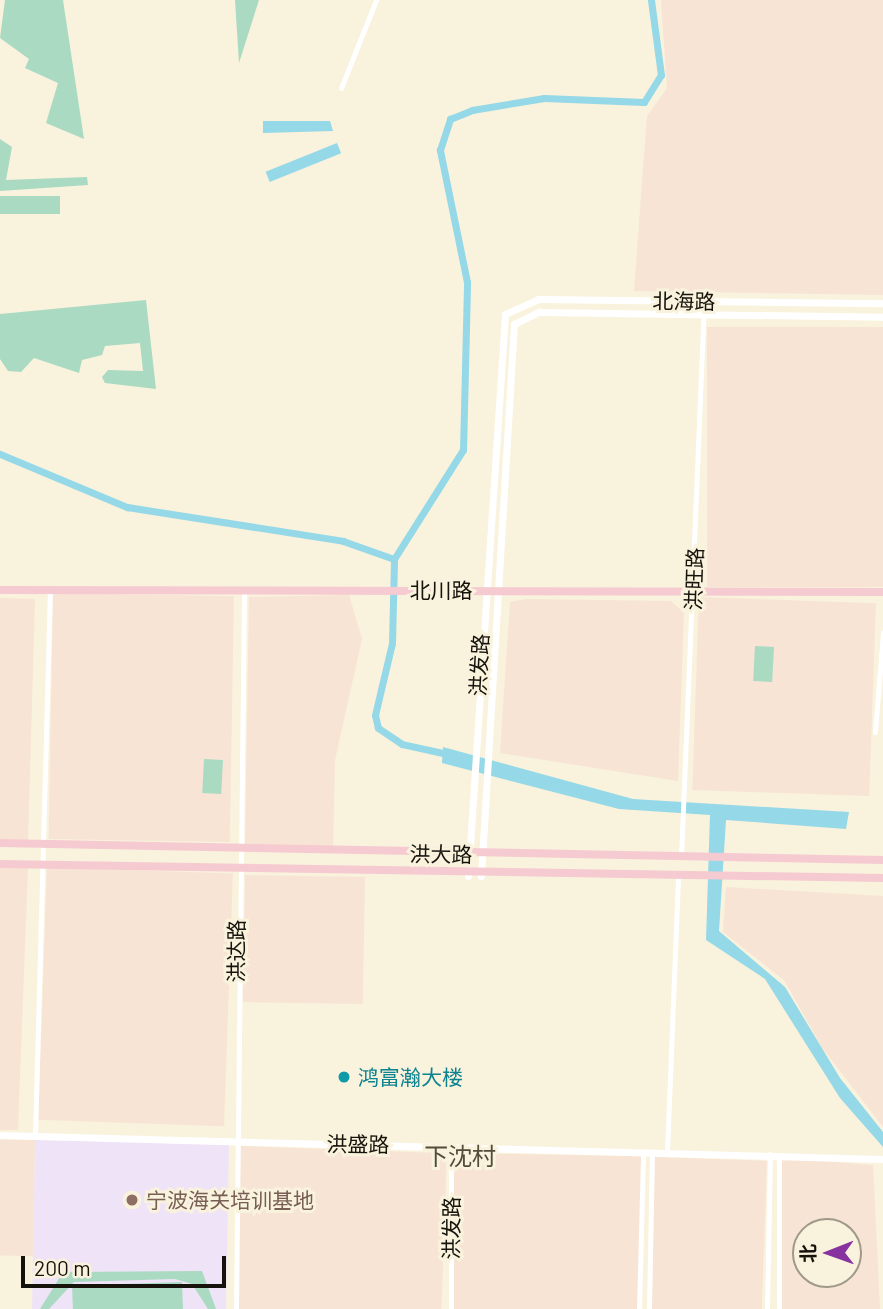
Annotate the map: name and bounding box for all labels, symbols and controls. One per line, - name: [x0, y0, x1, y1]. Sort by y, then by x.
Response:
- street label: 北海路: [652, 288, 716, 314]
- street label: 洪旺路: [680, 547, 708, 611]
- street label: 北川路: [410, 577, 472, 603]
- street label: 洪发路: [465, 633, 493, 697]
- street label: 洪大路: [409, 841, 473, 867]
- street label: 洪达路: [223, 920, 249, 982]
- place label: 鸿富瀚大楼: [358, 1064, 463, 1090]
- marker: 鸿富瀚大楼: [336, 1069, 352, 1085]
- street label: 洪盛路: [326, 1131, 390, 1157]
- district label: 下沈村: [424, 1142, 496, 1170]
- place label: 宁波海关培训基地: [146, 1187, 314, 1213]
- marker: 宁波海关培训基地: [124, 1192, 140, 1208]
- street label: 洪发路: [438, 1197, 464, 1259]
- north arrow: [792, 1218, 862, 1288]
- scale bar: [24, 1242, 229, 1286]
- text: 北: [796, 1244, 819, 1263]
- text: 200 m: [34, 1255, 91, 1280]

